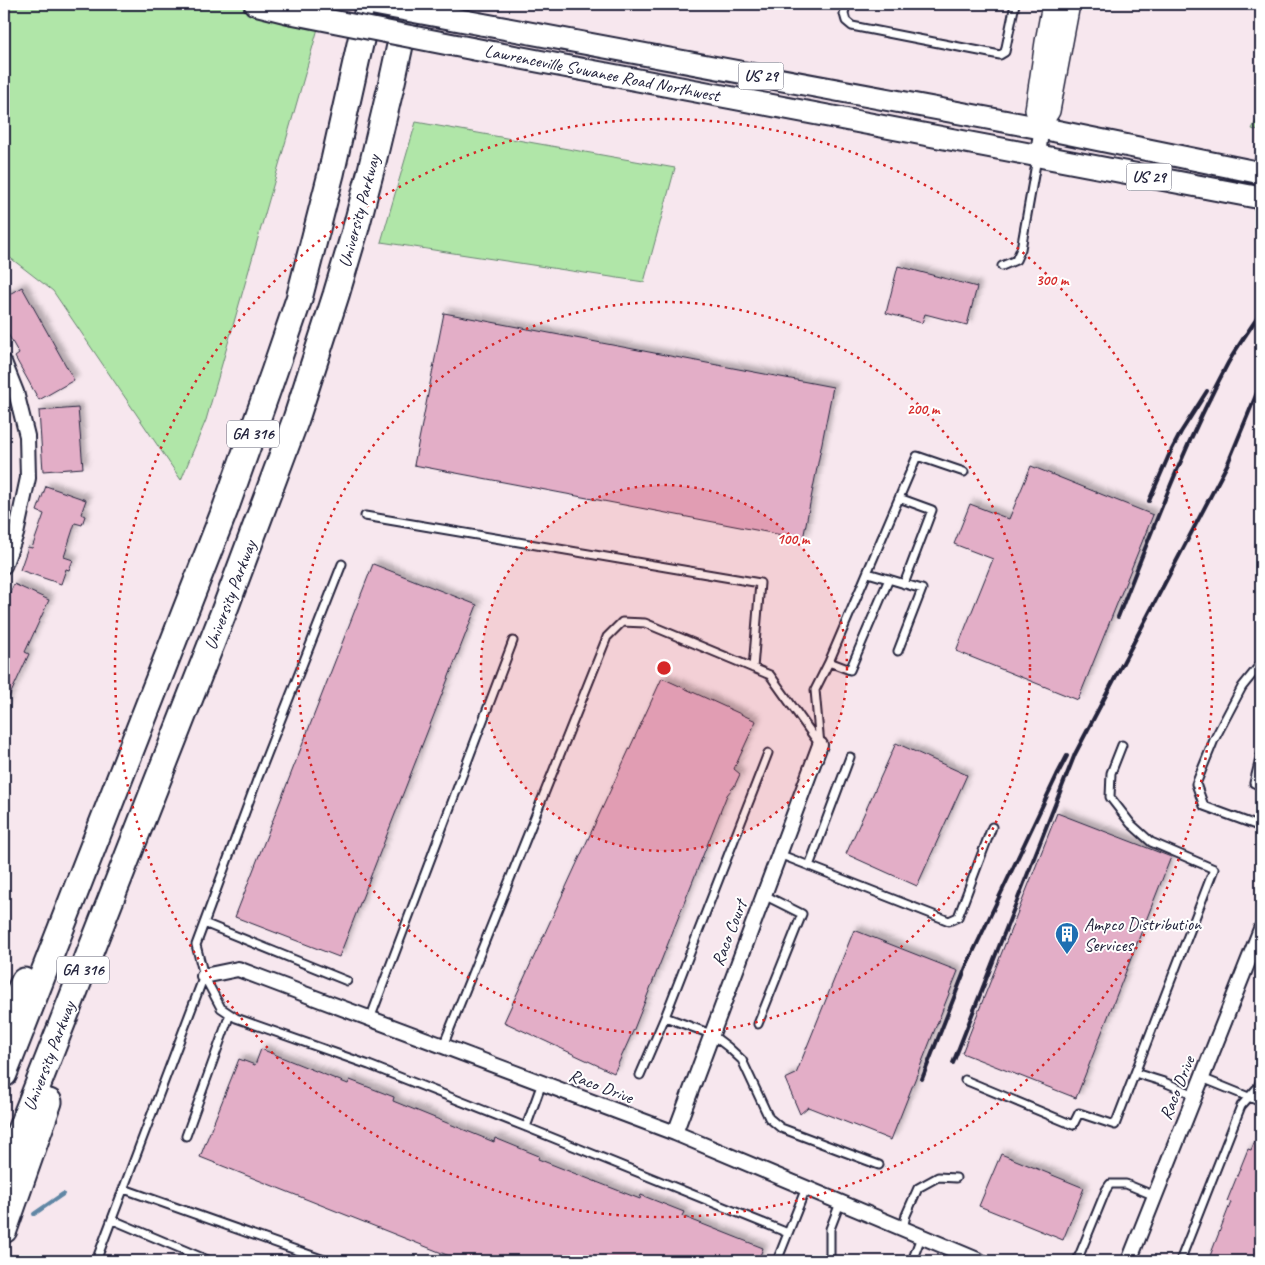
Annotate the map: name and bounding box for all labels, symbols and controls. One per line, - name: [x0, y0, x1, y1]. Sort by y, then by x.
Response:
- street label: Lawrenceville Suwanee Road Northwest: [483, 39, 723, 107]
- road number: US 29: [738, 62, 784, 90]
- street label: University Parkway: [333, 151, 385, 270]
- road number: US 29: [1126, 163, 1172, 190]
- text: 300 m: [1036, 271, 1070, 290]
- text: 200 m: [907, 400, 941, 419]
- road number: GA 316: [227, 420, 279, 448]
- text: 100 m: [777, 530, 811, 549]
- street label: University Parkway: [199, 535, 262, 653]
- centre of rings: [655, 659, 673, 677]
- street label: Raco Court: [706, 894, 753, 969]
- place label: Ampco Distribution Services: [1084, 913, 1202, 956]
- building icon: Ampco Distribution Services: [1054, 921, 1080, 955]
- road number: GA 316: [57, 956, 109, 984]
- street label: University Parkway: [18, 996, 81, 1114]
- street label: Raco Drive: [1154, 1052, 1200, 1123]
- street label: Raco Drive: [566, 1064, 637, 1109]

